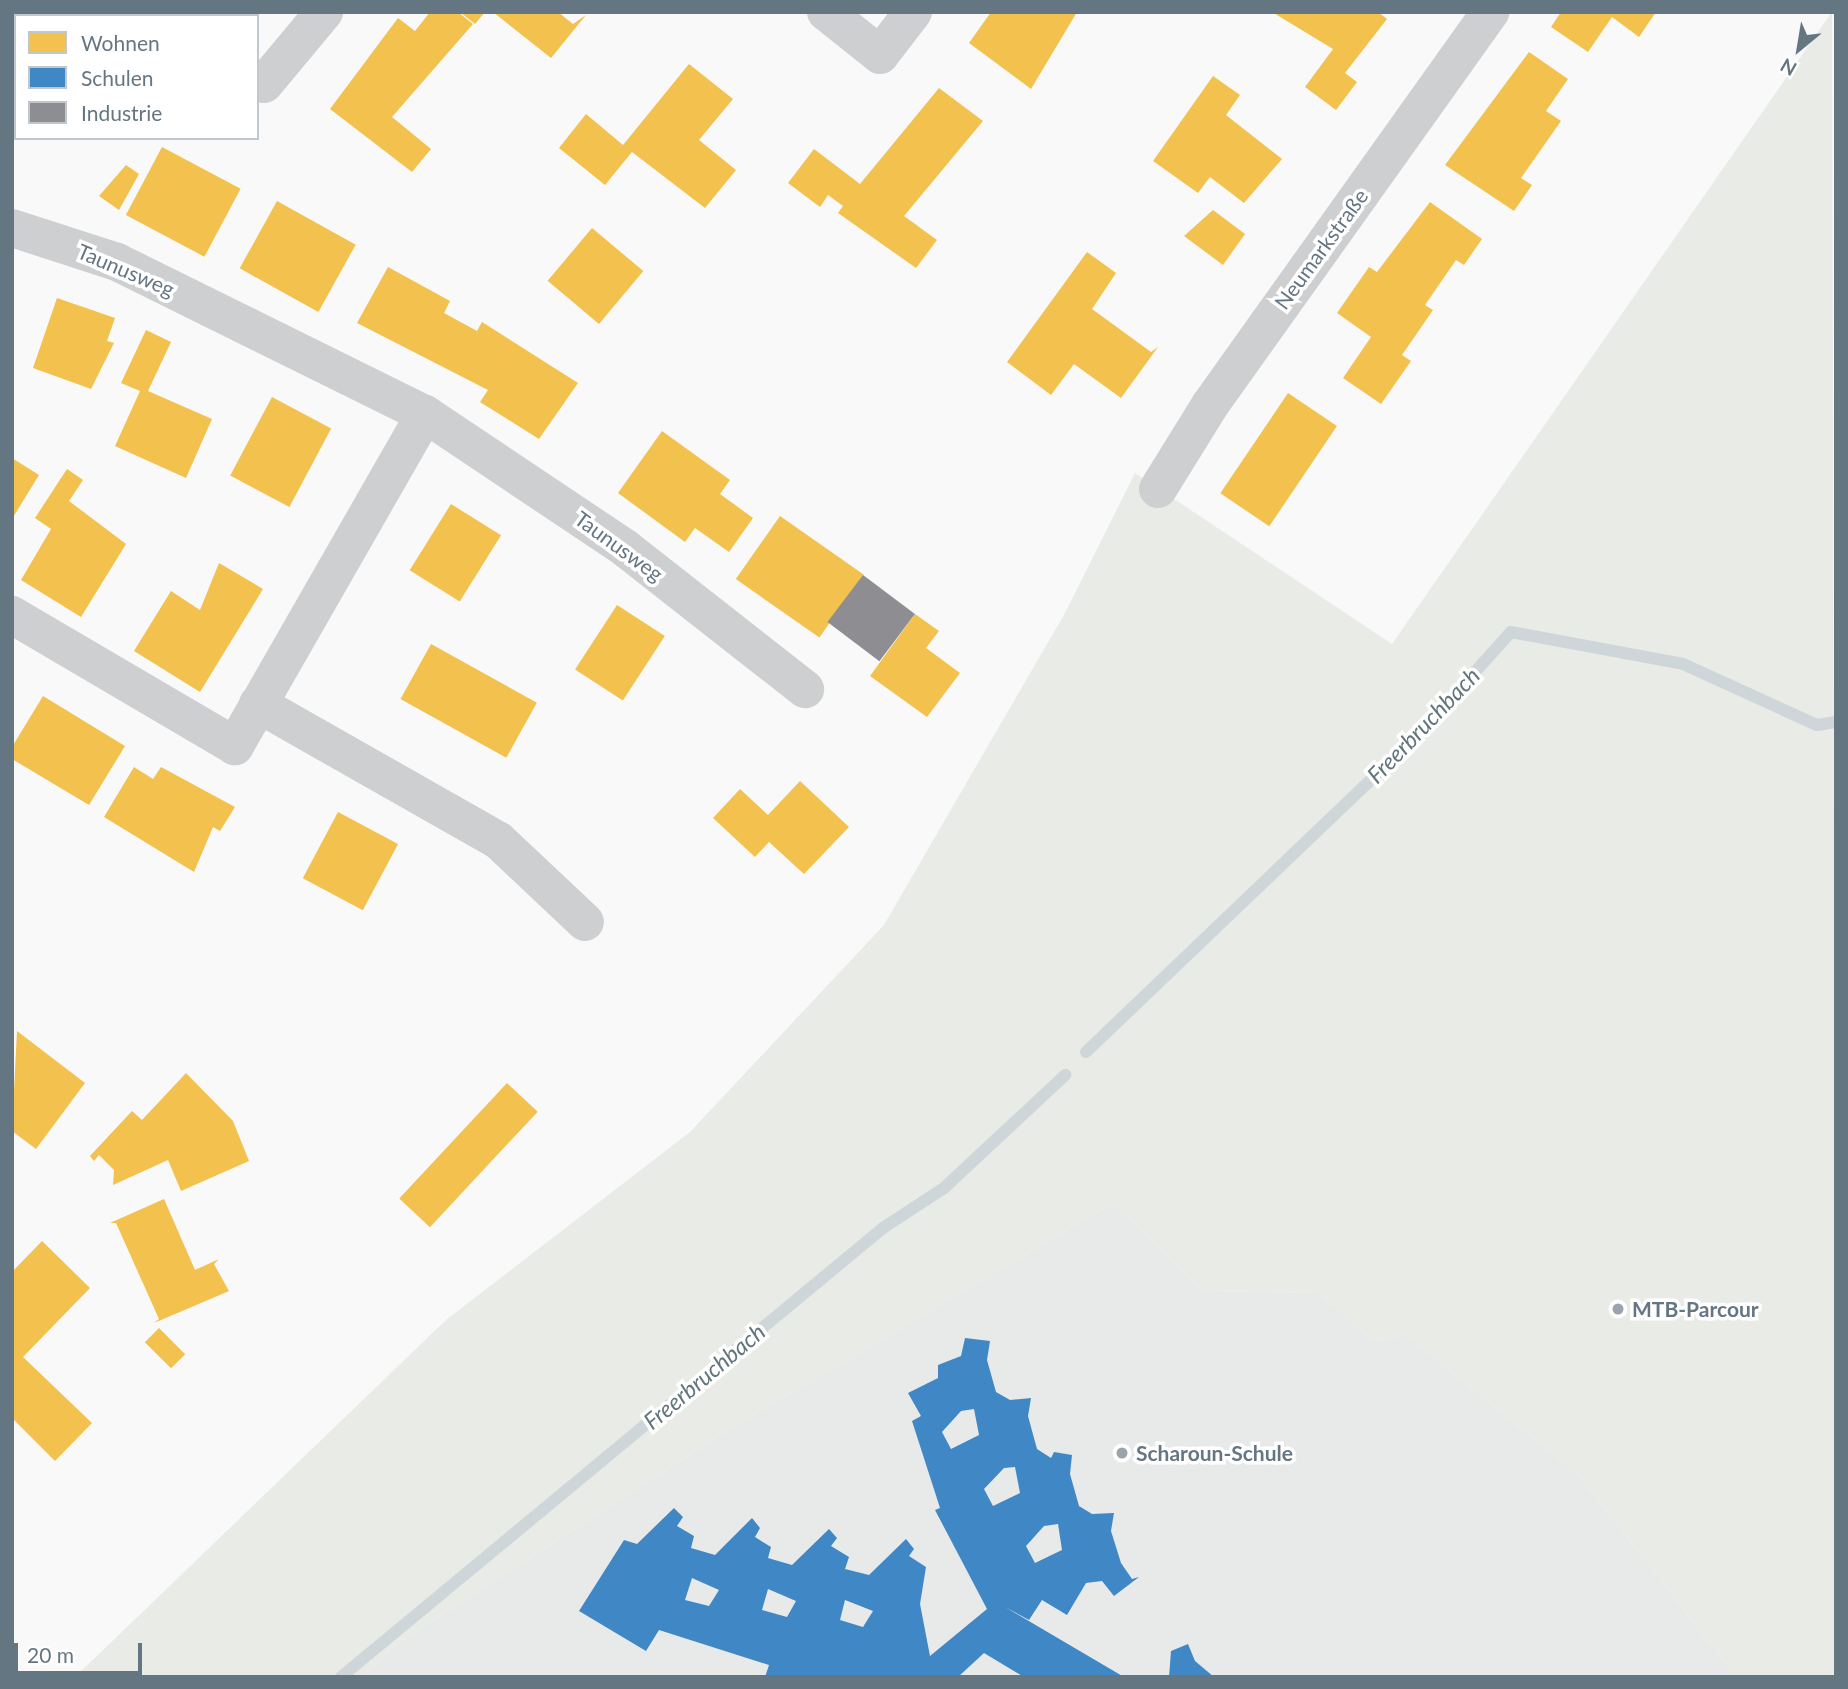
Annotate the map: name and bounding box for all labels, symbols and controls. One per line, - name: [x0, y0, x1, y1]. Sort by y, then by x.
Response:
- legend: [14, 14, 259, 140]
- north arrow: [1764, 14, 1834, 84]
- text: Wohnen: [81, 30, 160, 55]
- text: N: [1776, 54, 1800, 81]
- text: Schulen: [81, 65, 154, 90]
- text: Industrie: [81, 100, 162, 125]
- street label: Neumarkstraße: [1269, 184, 1373, 314]
- street label: Taunusweg: [74, 238, 178, 302]
- street label: Taunusweg: [570, 506, 668, 586]
- water label: Freerbruchbach: [1361, 662, 1485, 788]
- place label: MTB-Parcour: [1632, 1296, 1759, 1322]
- marker: MTB-Parcour: [1610, 1301, 1626, 1317]
- water label: Freerbruchbach: [638, 1317, 770, 1435]
- place label: Scharoun-Schule: [1136, 1440, 1293, 1466]
- marker: Scharoun-Schule: [1114, 1445, 1130, 1461]
- scale bar: [18, 1630, 145, 1674]
- text: 20 m: [27, 1642, 74, 1667]

